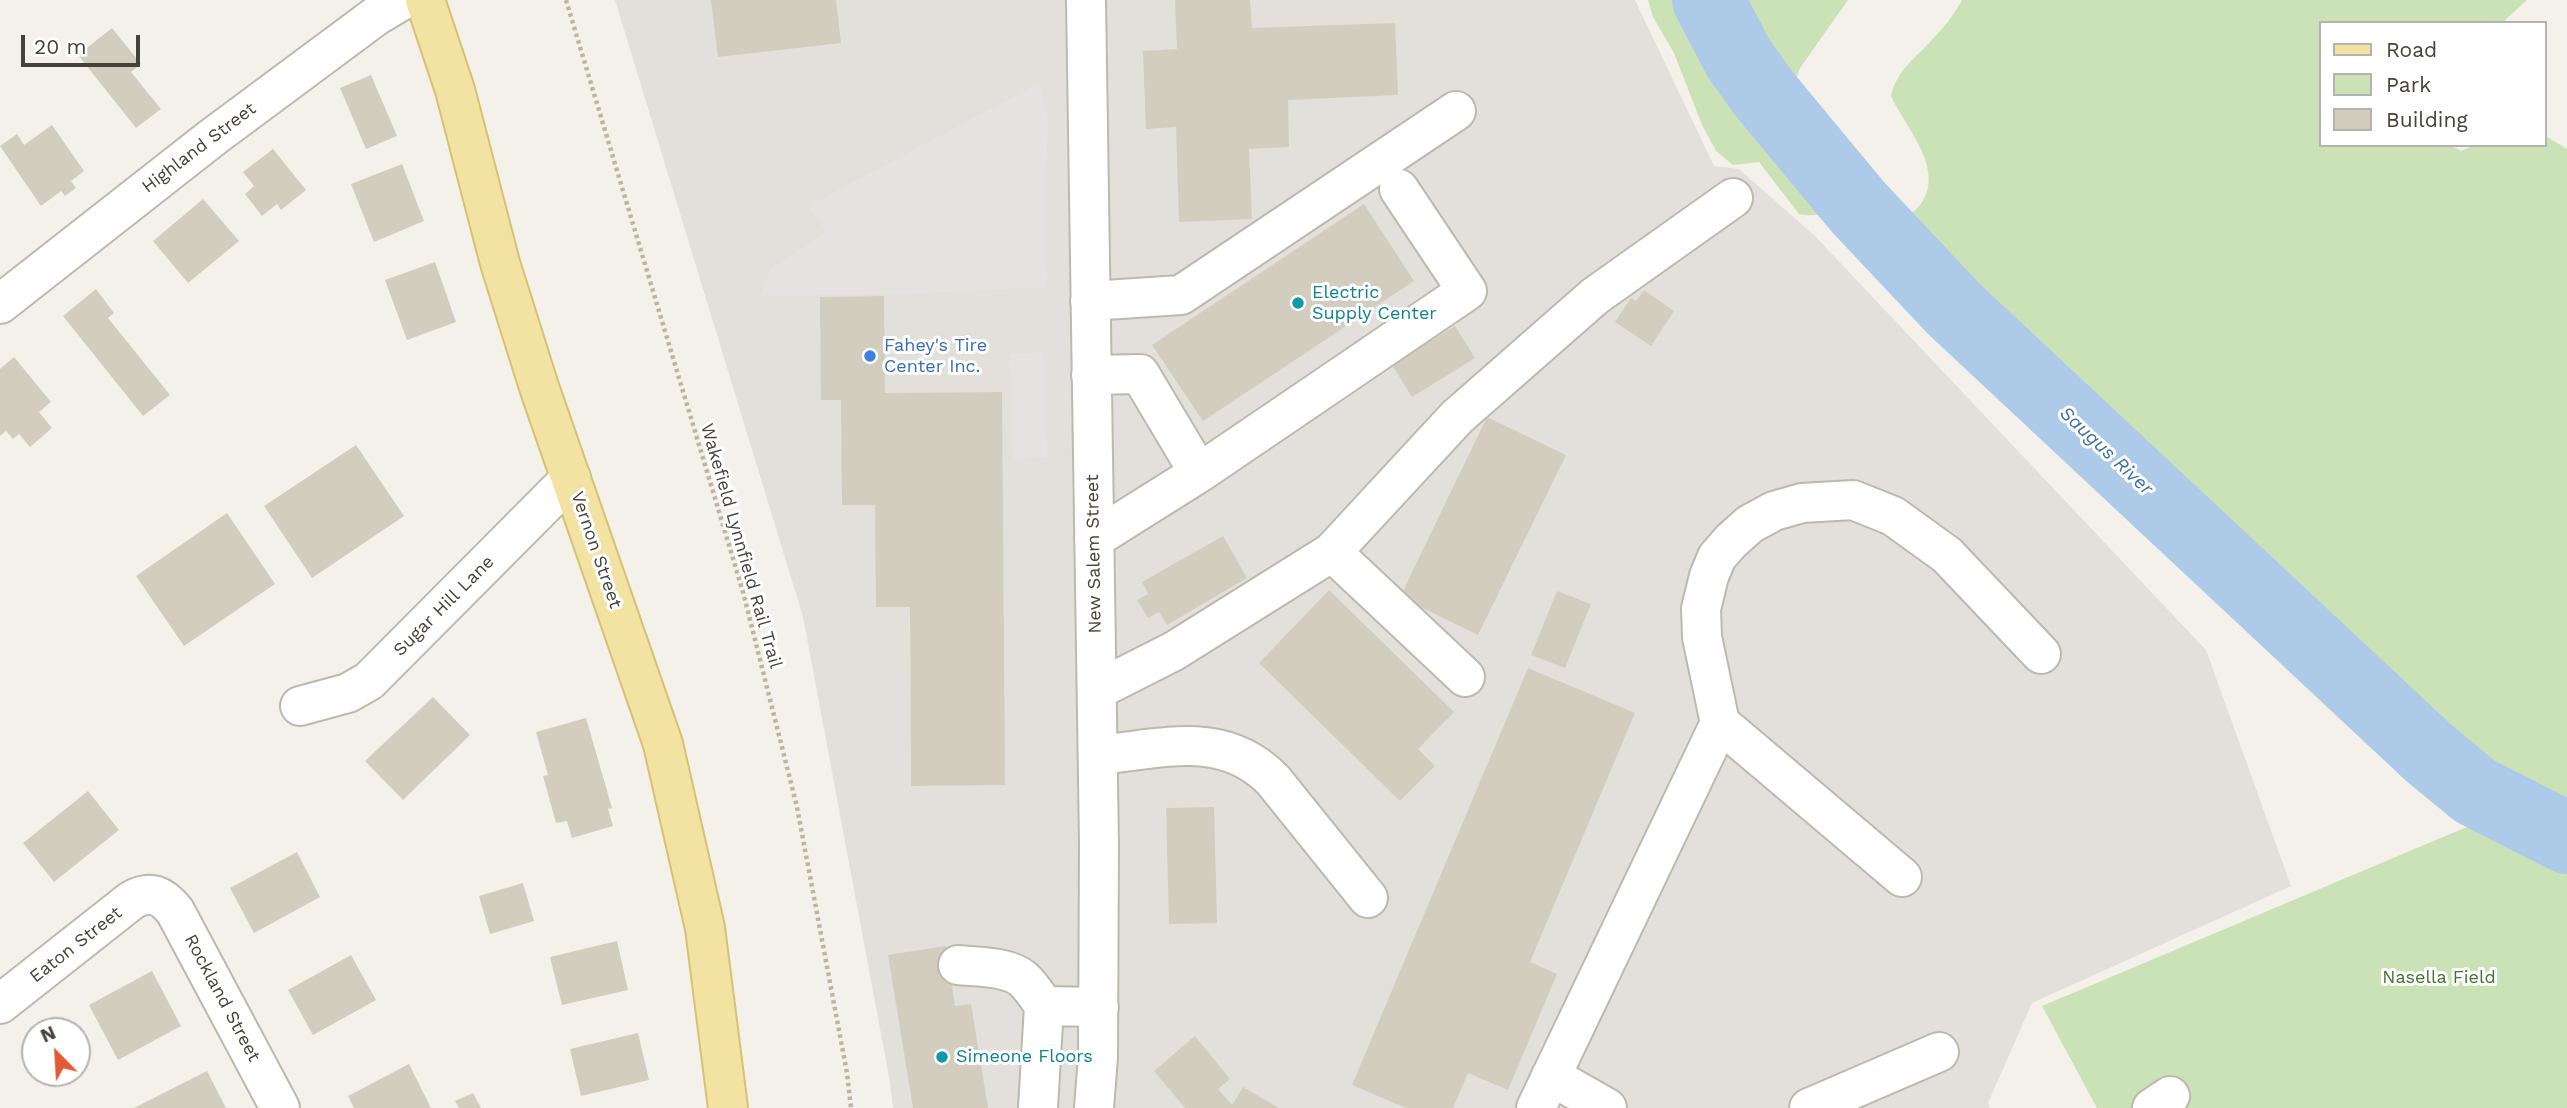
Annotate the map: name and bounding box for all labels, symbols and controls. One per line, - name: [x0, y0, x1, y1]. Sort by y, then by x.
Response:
- scale bar: [24, 21, 144, 65]
- legend: [2318, 21, 2546, 147]
- text: 20 m: [34, 34, 86, 59]
- text: Road: [2386, 37, 2437, 62]
- text: Park: [2386, 72, 2431, 97]
- street label: Highland Street: [138, 98, 260, 198]
- text: Building: [2386, 107, 2468, 132]
- place label: Electric Supply Center: [1312, 282, 1437, 324]
- marker: Electric Supply Center: [1290, 295, 1306, 311]
- place label: Fahey's Tire Center Inc.: [884, 335, 987, 378]
- marker: Fahey's Tire Center Inc.: [862, 348, 878, 364]
- water label: Saugus River: [2055, 402, 2157, 500]
- street label: Wakefield Lynnfield Rail Trail: [696, 421, 786, 671]
- street label: New Salem Street: [1082, 474, 1106, 634]
- street label: Vernon Street: [566, 489, 626, 611]
- street label: Sugar Hill Lane: [389, 551, 499, 661]
- street label: Eaton Street: [26, 902, 126, 988]
- street label: Rockland Street: [179, 931, 265, 1065]
- park label: Nasella Field: [2382, 967, 2496, 989]
- north arrow: [21, 1017, 91, 1087]
- text: N: [37, 1021, 59, 1048]
- place label: Simeone Floors: [956, 1046, 1093, 1068]
- marker: Simeone Floors: [934, 1049, 950, 1065]

